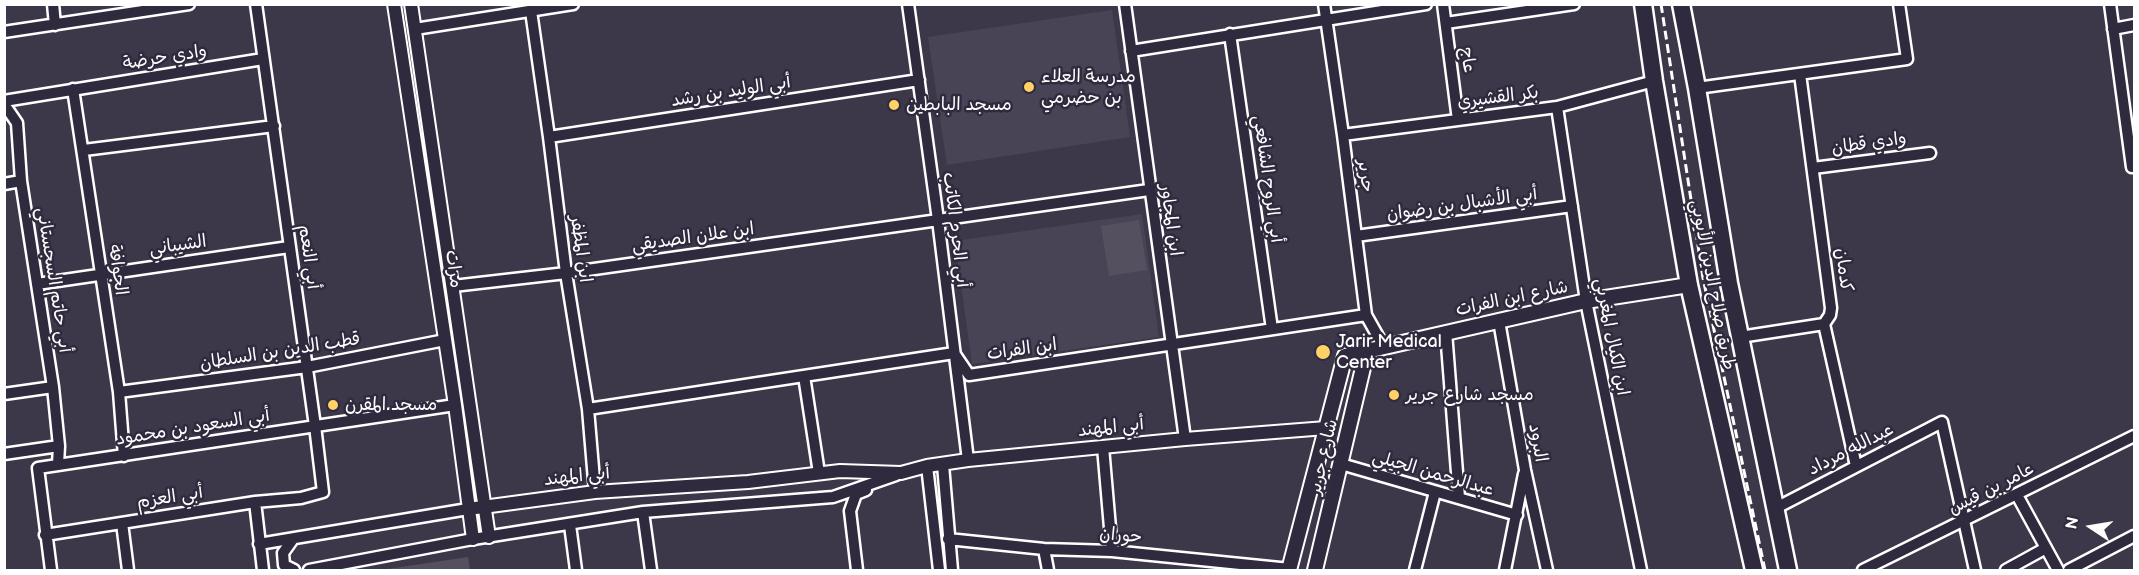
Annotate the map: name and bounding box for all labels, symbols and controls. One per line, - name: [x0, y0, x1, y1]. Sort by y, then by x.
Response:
- street label: وادي حرضة: [121, 41, 209, 75]
- street label: عاج: [1455, 46, 1479, 74]
- place label: مدرسة العلاء بن حضرمي: [1041, 66, 1136, 109]
- street label: أبي الوليد بن رشد: [670, 72, 792, 112]
- marker: مدرسة العلاء بن حضرمي: [1022, 80, 1036, 94]
- street label: بكر القشيري: [1456, 82, 1540, 114]
- place label: مسجد البابطين: [906, 94, 1012, 116]
- marker: مسجد البابطين: [887, 98, 901, 112]
- street label: أبي الروح الشافعي: [1247, 114, 1287, 244]
- street label: وادي قطان: [1830, 128, 1908, 160]
- street label: جرير: [1352, 158, 1378, 194]
- street label: أبي الحرم الكاتب: [937, 171, 973, 289]
- street label: ابن المجاور: [1154, 183, 1186, 257]
- street label: أبي الأشبال بن رضوان: [1385, 184, 1539, 226]
- street label: طريق صلاح الدين الأيوبي: [1685, 198, 1739, 372]
- street label: أبي حاتم السجستاني: [31, 206, 75, 354]
- street label: ابن المظفر: [565, 214, 595, 284]
- street label: ابن علان الصديقي: [630, 219, 756, 257]
- street label: أبي النعم: [293, 223, 323, 291]
- street label: الشيباني: [148, 231, 208, 261]
- street label: الجوافة: [103, 243, 131, 297]
- street label: كدمان: [1830, 247, 1856, 293]
- street label: مرات: [440, 249, 466, 289]
- street label: ابن الكيال المغربي: [1589, 276, 1633, 398]
- street label: شارع ابن الفرات: [1454, 277, 1570, 321]
- street label: قطب الدين بن السلطان: [198, 329, 362, 375]
- place label: Jarir Medical Center: [1336, 331, 1442, 374]
- street label: ابن الفرات: [986, 334, 1058, 366]
- marker: Jarir Medical Center: [1314, 343, 1332, 361]
- place label: مسجد شارع جرير: [1406, 384, 1534, 406]
- marker: مسجد شارع جرير: [1387, 388, 1401, 402]
- place label: مسجد المقرن: [345, 394, 437, 416]
- marker: مسجد المقرن: [326, 398, 340, 412]
- street label: أبي السعود بن محمود: [115, 405, 271, 451]
- street label: أبي المهند: [1077, 414, 1145, 442]
- street label: شارع جرير: [1305, 417, 1343, 497]
- street label: عبدالله مرداد: [1805, 419, 1897, 481]
- street label: البرود: [1523, 422, 1551, 464]
- street label: عبدالرحمن الجيلي: [1370, 446, 1496, 502]
- street label: عامر بن قيس: [1945, 458, 2039, 520]
- street label: أبي المهند: [543, 463, 611, 491]
- street label: أبي العزم: [135, 482, 205, 514]
- north arrow: [2061, 497, 2121, 557]
- text: N: [2062, 515, 2083, 531]
- street label: حوران: [1098, 524, 1142, 548]

